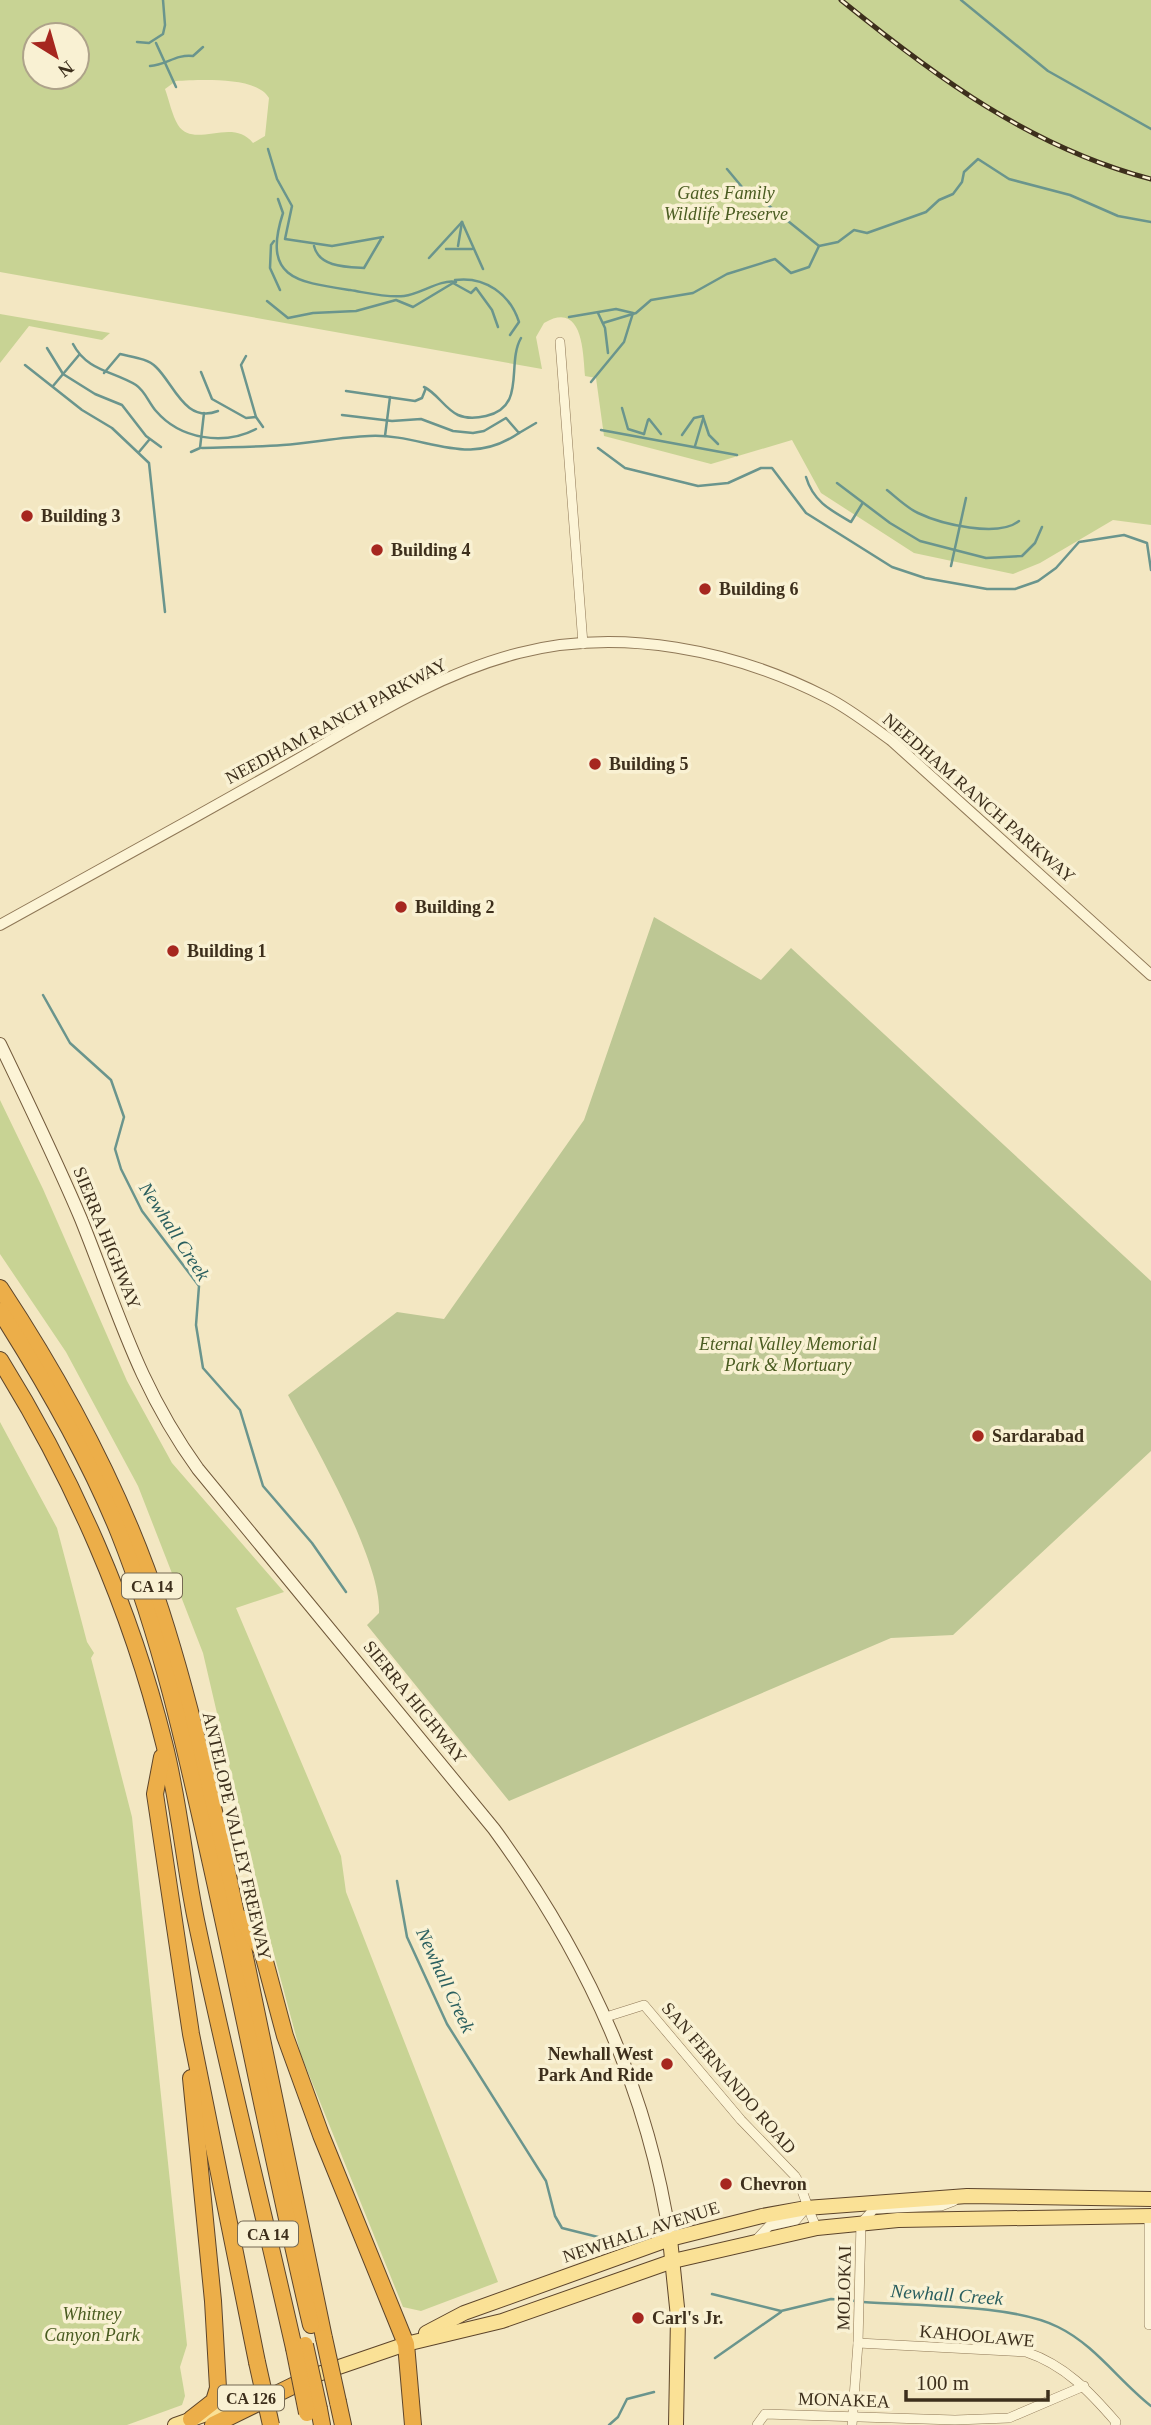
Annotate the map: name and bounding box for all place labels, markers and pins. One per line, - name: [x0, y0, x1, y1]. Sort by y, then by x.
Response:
- place label: Building 3: [41, 506, 121, 526]
- marker: Building 3: [19, 508, 35, 524]
- place label: Building 4: [391, 540, 471, 560]
- marker: Building 4: [369, 542, 385, 558]
- place label: Building 6: [719, 579, 799, 599]
- marker: Building 6: [697, 581, 713, 597]
- place label: Building 5: [609, 754, 689, 774]
- marker: Building 5: [587, 756, 603, 772]
- place label: Building 2: [415, 897, 495, 917]
- marker: Building 2: [393, 899, 409, 915]
- place label: Building 1: [187, 941, 267, 961]
- marker: Building 1: [165, 943, 181, 959]
- place label: Sardarabad: [992, 1426, 1084, 1446]
- marker: Sardarabad: [970, 1428, 986, 1444]
- place label: Newhall West Park And Ride: [538, 2044, 653, 2085]
- marker: Newhall West Park And Ride: [659, 2056, 675, 2072]
- place label: Chevron: [740, 2174, 807, 2194]
- marker: Chevron: [718, 2176, 734, 2192]
- place label: Carl's Jr.: [652, 2308, 723, 2328]
- marker: Carl's Jr.: [630, 2310, 646, 2326]

